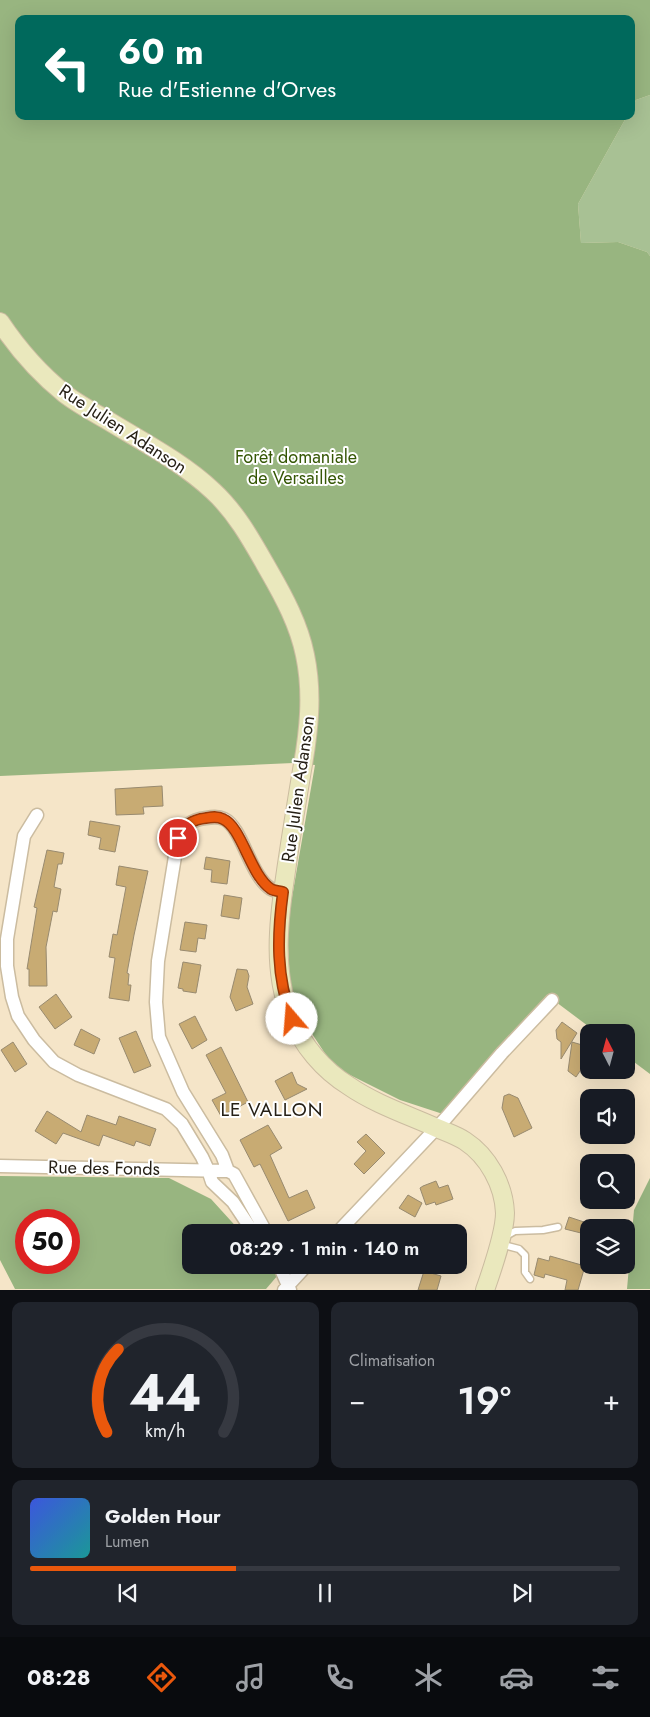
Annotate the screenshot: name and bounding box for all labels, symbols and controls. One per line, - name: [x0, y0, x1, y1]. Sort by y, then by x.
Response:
- text: 60 m: [118, 27, 204, 77]
- icon: left: [35, 35, 100, 100]
- text: Rue d'Estienne d'Orves: [118, 73, 336, 105]
- street label: Rue Julien Adanson: [54, 378, 192, 480]
- park label: Forêt domaniale de Versailles: [235, 444, 357, 491]
- street label: Rue Julien Adanson: [275, 714, 321, 864]
- pin: [157, 817, 199, 859]
- icon: arrive: [164, 824, 192, 852]
- position arrow: [265, 992, 317, 1044]
- north arrow: [580, 1024, 635, 1079]
- map controls: [580, 1024, 635, 1274]
- button: sound: [580, 1089, 635, 1144]
- district label: LE VALLON: [220, 1096, 324, 1123]
- street label: Rue des Fonds: [48, 1154, 160, 1182]
- button: search: [580, 1154, 635, 1209]
- speed limit sign: 50: [15, 1209, 80, 1274]
- button: layers: [580, 1219, 635, 1274]
- text: 08:29 · 1 min · 140 m: [230, 1235, 419, 1262]
- text: Climatisation: [349, 1349, 435, 1372]
- text: 44: [129, 1355, 202, 1431]
- text: 19°: [457, 1373, 511, 1428]
- text: −: [349, 1380, 366, 1421]
- text: +: [603, 1380, 620, 1421]
- text: km/h: [145, 1418, 186, 1444]
- text: Golden Hour: [105, 1503, 221, 1530]
- text: Lumen: [105, 1530, 149, 1553]
- icon: previous: [114, 1579, 142, 1607]
- icon: pause: [311, 1579, 339, 1607]
- icon: next: [508, 1579, 536, 1607]
- icon: directions: [144, 1660, 179, 1695]
- icon: music: [233, 1660, 268, 1695]
- icon: phone: [322, 1660, 357, 1695]
- icon: climate: [411, 1660, 446, 1695]
- icon: car: [499, 1660, 534, 1695]
- icon: filters: [588, 1660, 623, 1695]
- text: 08:28: [27, 1661, 91, 1693]

